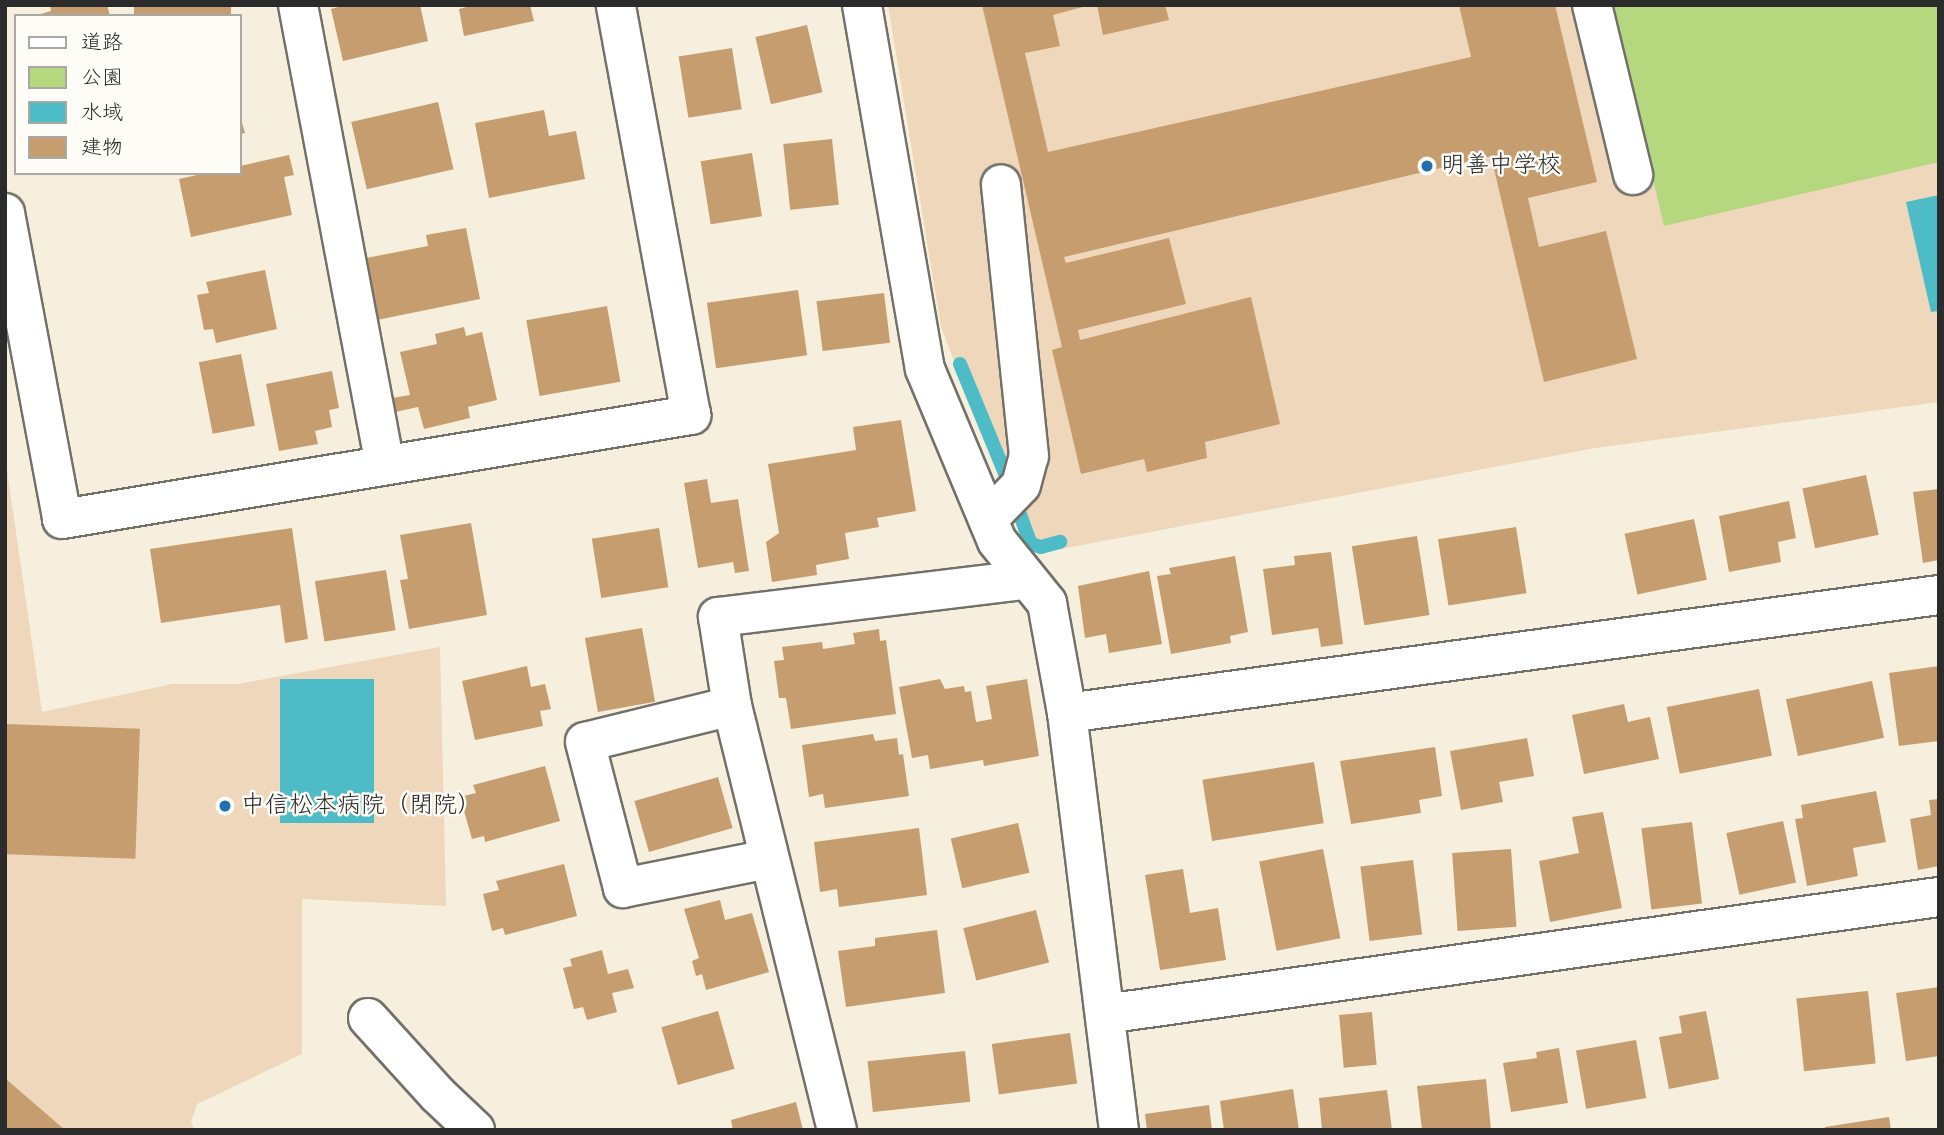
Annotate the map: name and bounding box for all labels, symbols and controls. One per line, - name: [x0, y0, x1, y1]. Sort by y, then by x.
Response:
- legend: [14, 14, 242, 175]
- text: 道路: [81, 27, 123, 60]
- text: 公園: [81, 62, 123, 95]
- text: 水域: [81, 97, 123, 130]
- text: 建物: [81, 132, 123, 165]
- place label: 明善中学校: [1441, 152, 1561, 180]
- marker: 明善中学校: [1419, 158, 1435, 174]
- place label: 中信松本病院（閉院）: [241, 792, 481, 820]
- marker: 中信松本病院（閉院）: [215, 796, 235, 816]

